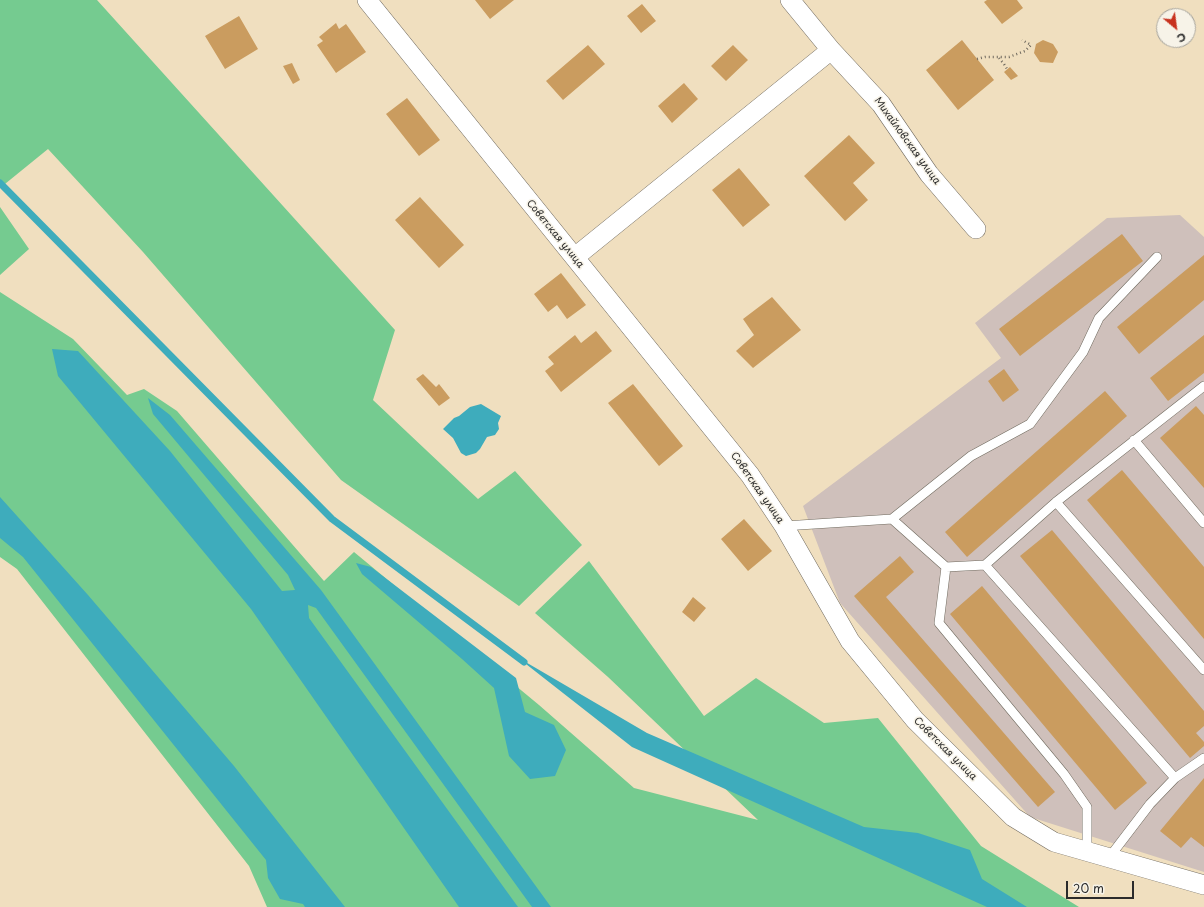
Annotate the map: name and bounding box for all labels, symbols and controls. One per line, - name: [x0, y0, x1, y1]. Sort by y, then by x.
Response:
- north arrow: [1156, 8, 1196, 48]
- text: С: [1174, 29, 1189, 47]
- street label: Михайловская улица: [871, 95, 943, 187]
- street label: Советская улица: [524, 197, 586, 271]
- street label: Советская улица: [728, 450, 786, 526]
- street label: Советская улица: [911, 715, 979, 783]
- scale bar: [1068, 873, 1136, 899]
- text: 20 m: [1073, 879, 1104, 897]

